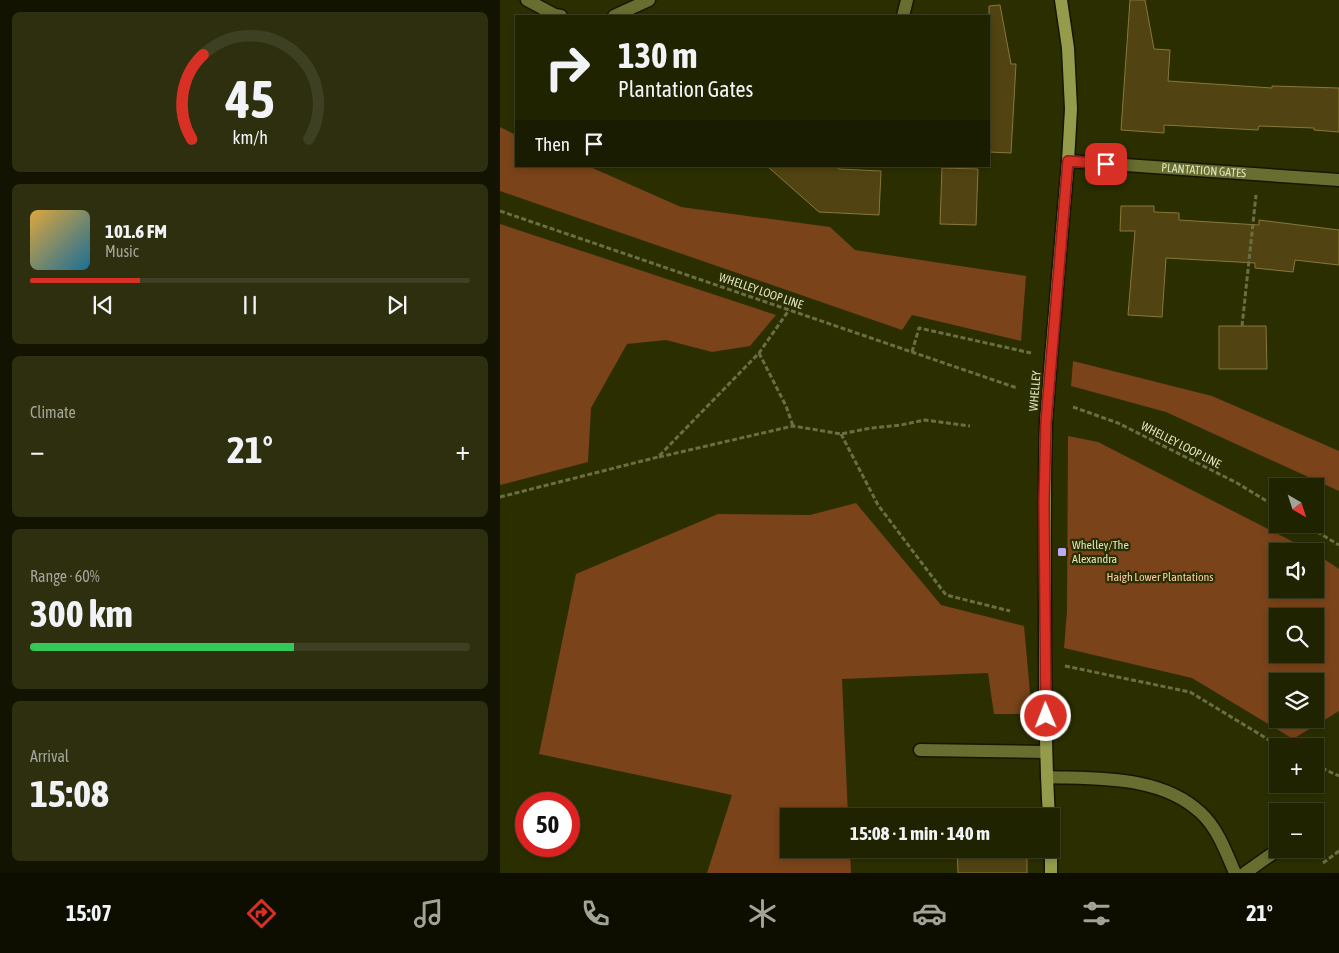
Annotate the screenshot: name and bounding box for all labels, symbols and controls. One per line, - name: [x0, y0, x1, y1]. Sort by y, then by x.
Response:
- icon: right: [535, 35, 600, 100]
- text: 130 m: [618, 35, 697, 75]
- text: 45: [225, 69, 274, 129]
- text: Plantation Gates: [618, 76, 753, 102]
- text: km/h: [232, 127, 268, 148]
- icon: arrive: [580, 130, 608, 158]
- text: Then: [535, 133, 570, 155]
- pin: [1085, 143, 1127, 185]
- icon: arrive: [1092, 150, 1120, 178]
- street label: PLANTATION GATES: [1161, 161, 1247, 180]
- text: 101.6 FM: [105, 220, 167, 242]
- text: Music: [105, 242, 139, 260]
- street label: WHELLEY LOOP LINE: [717, 270, 805, 312]
- icon: previous: [89, 291, 117, 319]
- icon: pause: [236, 291, 264, 319]
- icon: next: [383, 291, 411, 319]
- street label: WHELLEY: [1026, 370, 1044, 412]
- text: Climate: [30, 403, 76, 421]
- street label: WHELLEY LOOP LINE: [1139, 419, 1223, 471]
- text: 21°: [227, 428, 273, 471]
- text: −: [30, 434, 45, 466]
- text: +: [455, 434, 470, 466]
- north arrow: [1269, 478, 1324, 532]
- map controls: [1269, 478, 1324, 858]
- place label: Whelley/The Alexandra: [1072, 538, 1129, 566]
- button: sound: [1269, 543, 1324, 598]
- marker: Whelley/The Alexandra: [1056, 546, 1068, 558]
- text: Range · 60%: [30, 567, 100, 585]
- park label: Haigh Lower Plantations: [1106, 570, 1214, 584]
- text: 300 km: [30, 592, 133, 635]
- button: search: [1269, 608, 1324, 663]
- button: layers: [1269, 673, 1324, 728]
- position arrow: [1019, 689, 1071, 741]
- button: +: [1269, 738, 1324, 793]
- text: Arrival: [30, 747, 69, 765]
- text: 15:08: [30, 772, 109, 815]
- speed limit sign: 50: [515, 792, 580, 857]
- button: −: [1269, 803, 1324, 858]
- text: 15:08 · 1 min · 140 m: [850, 822, 990, 844]
- icon: directions: [244, 896, 279, 931]
- icon: music: [411, 896, 446, 931]
- icon: phone: [578, 896, 613, 931]
- icon: climate: [745, 896, 780, 931]
- icon: car: [912, 896, 947, 931]
- icon: filters: [1079, 896, 1114, 931]
- text: 15:07: [66, 900, 112, 926]
- text: 21°: [1246, 900, 1273, 926]

